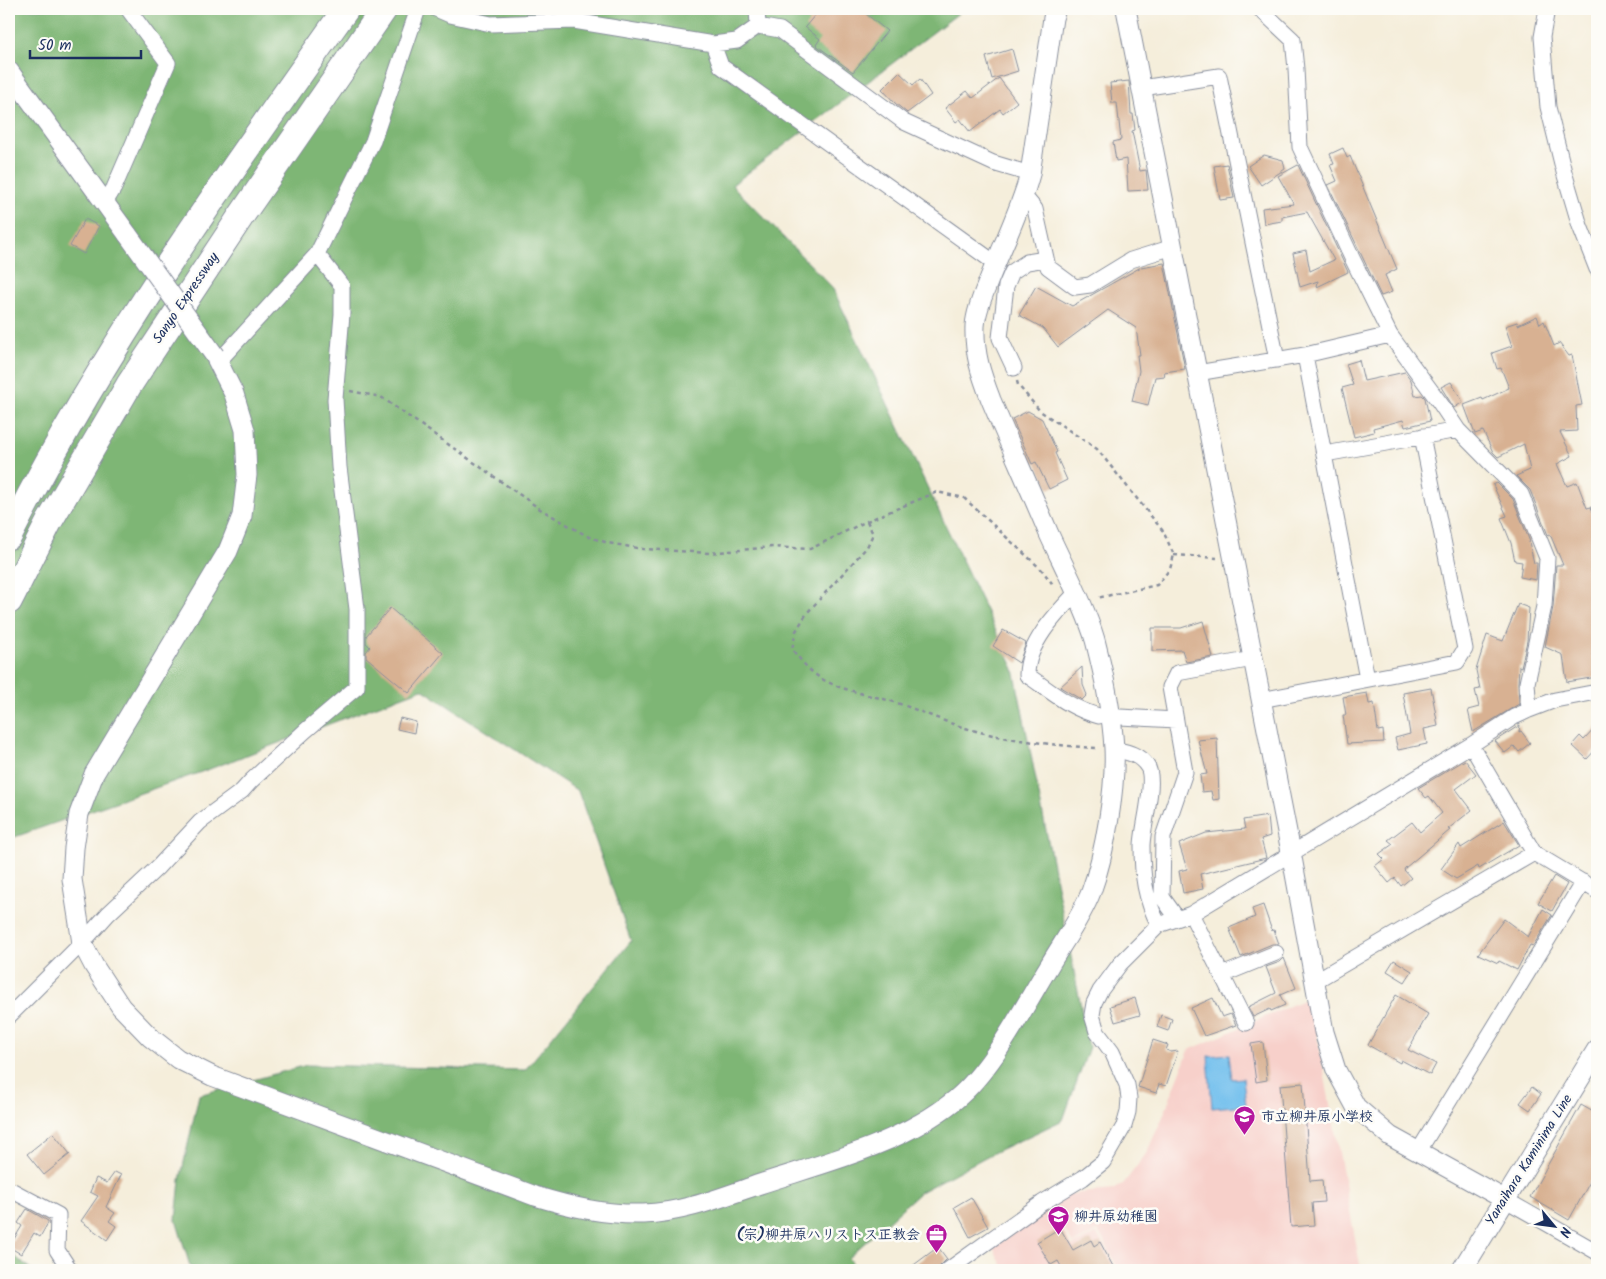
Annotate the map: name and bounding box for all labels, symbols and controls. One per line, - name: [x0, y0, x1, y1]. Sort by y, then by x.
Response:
- scale bar: [30, 28, 141, 60]
- text: 50 m: [38, 34, 72, 58]
- street label: Sanyo Expressway: [147, 247, 225, 348]
- street label: Yanaihara Kaminima Line: [1480, 1090, 1579, 1230]
- school or university icon: 市立柳井原小学校: [1233, 1105, 1257, 1136]
- place label: 市立柳井原小学校: [1261, 1106, 1373, 1128]
- north arrow: [1528, 1202, 1578, 1252]
- school or university icon: 柳井原幼稚園: [1046, 1205, 1070, 1236]
- place label: 柳井原幼稚園: [1074, 1206, 1158, 1228]
- office icon: (宗)柳井原ハリストス正教会: [924, 1223, 948, 1254]
- text: N: [1553, 1223, 1576, 1241]
- place label: (宗)柳井原ハリストス正教会: [737, 1224, 920, 1246]

